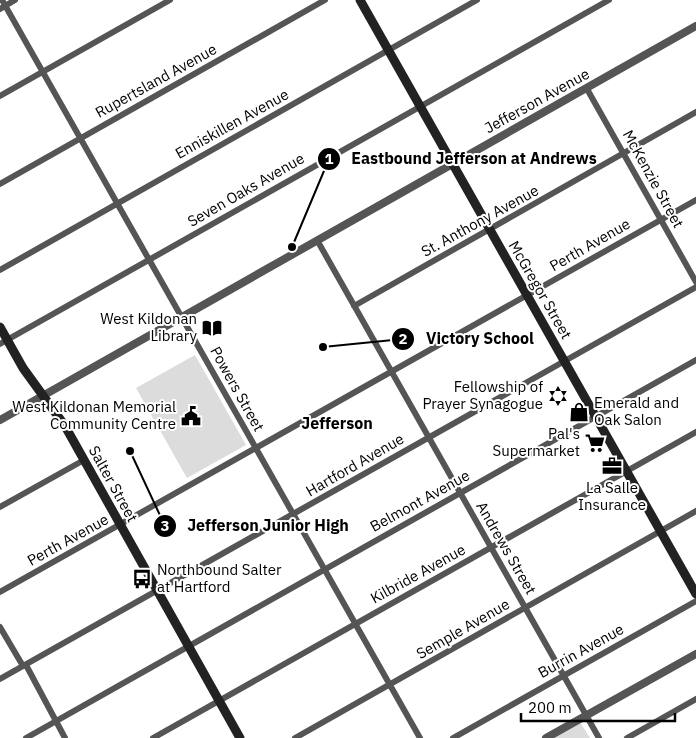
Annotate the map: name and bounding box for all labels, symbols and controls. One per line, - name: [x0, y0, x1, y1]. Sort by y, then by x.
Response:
- street label: Rupertsland Avenue: [92, 39, 220, 122]
- street label: Jefferson Avenue: [481, 64, 593, 137]
- street label: Enniskillen Avenue: [172, 84, 292, 163]
- street label: McKenzie Street: [619, 126, 688, 231]
- callout: Eastbound Jefferson at Andrews: [316, 143, 607, 174]
- street label: Seven Oaks Avenue: [184, 148, 308, 231]
- text: Eastbound Jefferson at Andrews: [351, 148, 597, 168]
- text: 1: [324, 149, 334, 168]
- street label: St. Anthony Avenue: [418, 180, 542, 261]
- street label: Perth Avenue: [546, 214, 633, 275]
- street label: McGregor Street: [505, 237, 576, 342]
- place label: West Kildonan Library: [100, 309, 198, 345]
- library icon: West Kildonan Library: [201, 317, 223, 339]
- callout: Victory School: [391, 323, 544, 354]
- text: Victory School: [426, 328, 534, 348]
- text: 2: [398, 329, 408, 348]
- street label: Powers Street: [206, 343, 269, 435]
- place label: Fellowship of Prayer Synagogue: [422, 377, 543, 413]
- synagogue icon: Fellowship of Prayer Synagogue: [547, 385, 569, 407]
- place label: Emerald and Oak Salon: [594, 393, 679, 429]
- place label: West Kildonan Memorial Community Centre: [12, 397, 176, 433]
- shop icon: Emerald and Oak Salon: [568, 401, 590, 423]
- public building icon: West Kildonan Memorial Community Centre: [180, 405, 202, 427]
- district label: Jefferson: [301, 413, 373, 433]
- place label: Pal's Supermarket: [493, 424, 580, 460]
- street label: Hartford Avenue: [302, 429, 407, 500]
- supermarket icon: Pal's Supermarket: [584, 432, 606, 454]
- street label: Salter Street: [85, 442, 142, 525]
- office icon: La Salle Insurance: [601, 455, 623, 477]
- street label: Belmont Avenue: [367, 465, 473, 536]
- place label: La Salle Insurance: [578, 478, 646, 514]
- street label: Andrews Street: [472, 498, 541, 597]
- street label: Perth Avenue: [24, 509, 112, 570]
- callout: Jefferson Junior High: [152, 510, 359, 541]
- text: Jefferson Junior High: [187, 515, 349, 535]
- text: 3: [160, 516, 170, 535]
- street label: Kilbride Avenue: [367, 540, 469, 608]
- place label: Northbound Salter at Hartford: [157, 560, 282, 596]
- bus stop icon: Northbound Salter at Hartford: [131, 568, 153, 590]
- street label: Semple Avenue: [413, 594, 513, 663]
- street label: Burrin Avenue: [535, 619, 627, 682]
- scale bar: [521, 690, 675, 722]
- text: 200 m: [528, 698, 572, 717]

